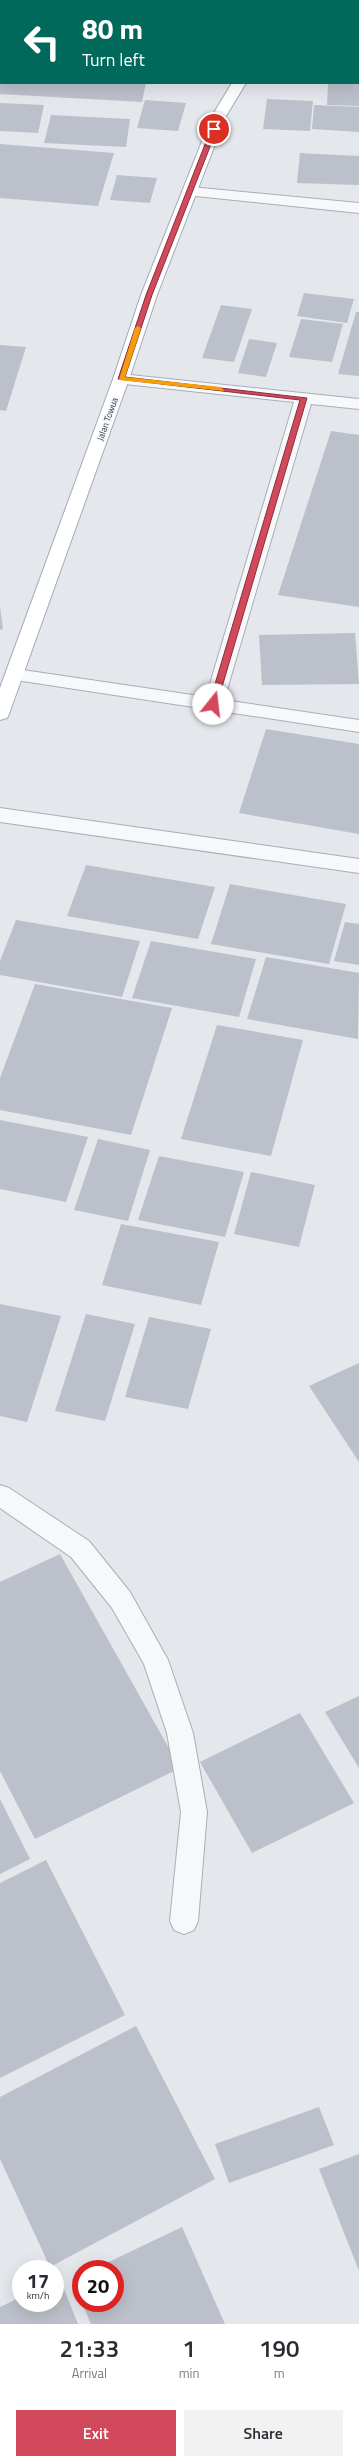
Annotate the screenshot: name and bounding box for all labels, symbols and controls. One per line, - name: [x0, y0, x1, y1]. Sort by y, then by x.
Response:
- text: 80 m: [82, 7, 143, 50]
- icon: left: [16, 16, 68, 68]
- text: Turn left: [82, 46, 145, 73]
- pin: [197, 112, 231, 146]
- icon: arrive: [203, 118, 225, 140]
- street label: Jalan Towua: [93, 395, 121, 442]
- position arrow: [192, 683, 234, 725]
- speed limit sign: 20: [72, 2260, 124, 2312]
- text: 17: [27, 2265, 49, 2296]
- text: km/h: [27, 2288, 49, 2303]
- text: 21:33: [60, 2330, 119, 2366]
- text: 1: [182, 2330, 196, 2366]
- text: 190: [259, 2330, 299, 2366]
- text: Arrival: [72, 2363, 107, 2383]
- text: min: [179, 2363, 199, 2383]
- text: m: [274, 2363, 285, 2383]
- button: Exit: [16, 2410, 176, 2456]
- button: Share: [184, 2410, 343, 2456]

